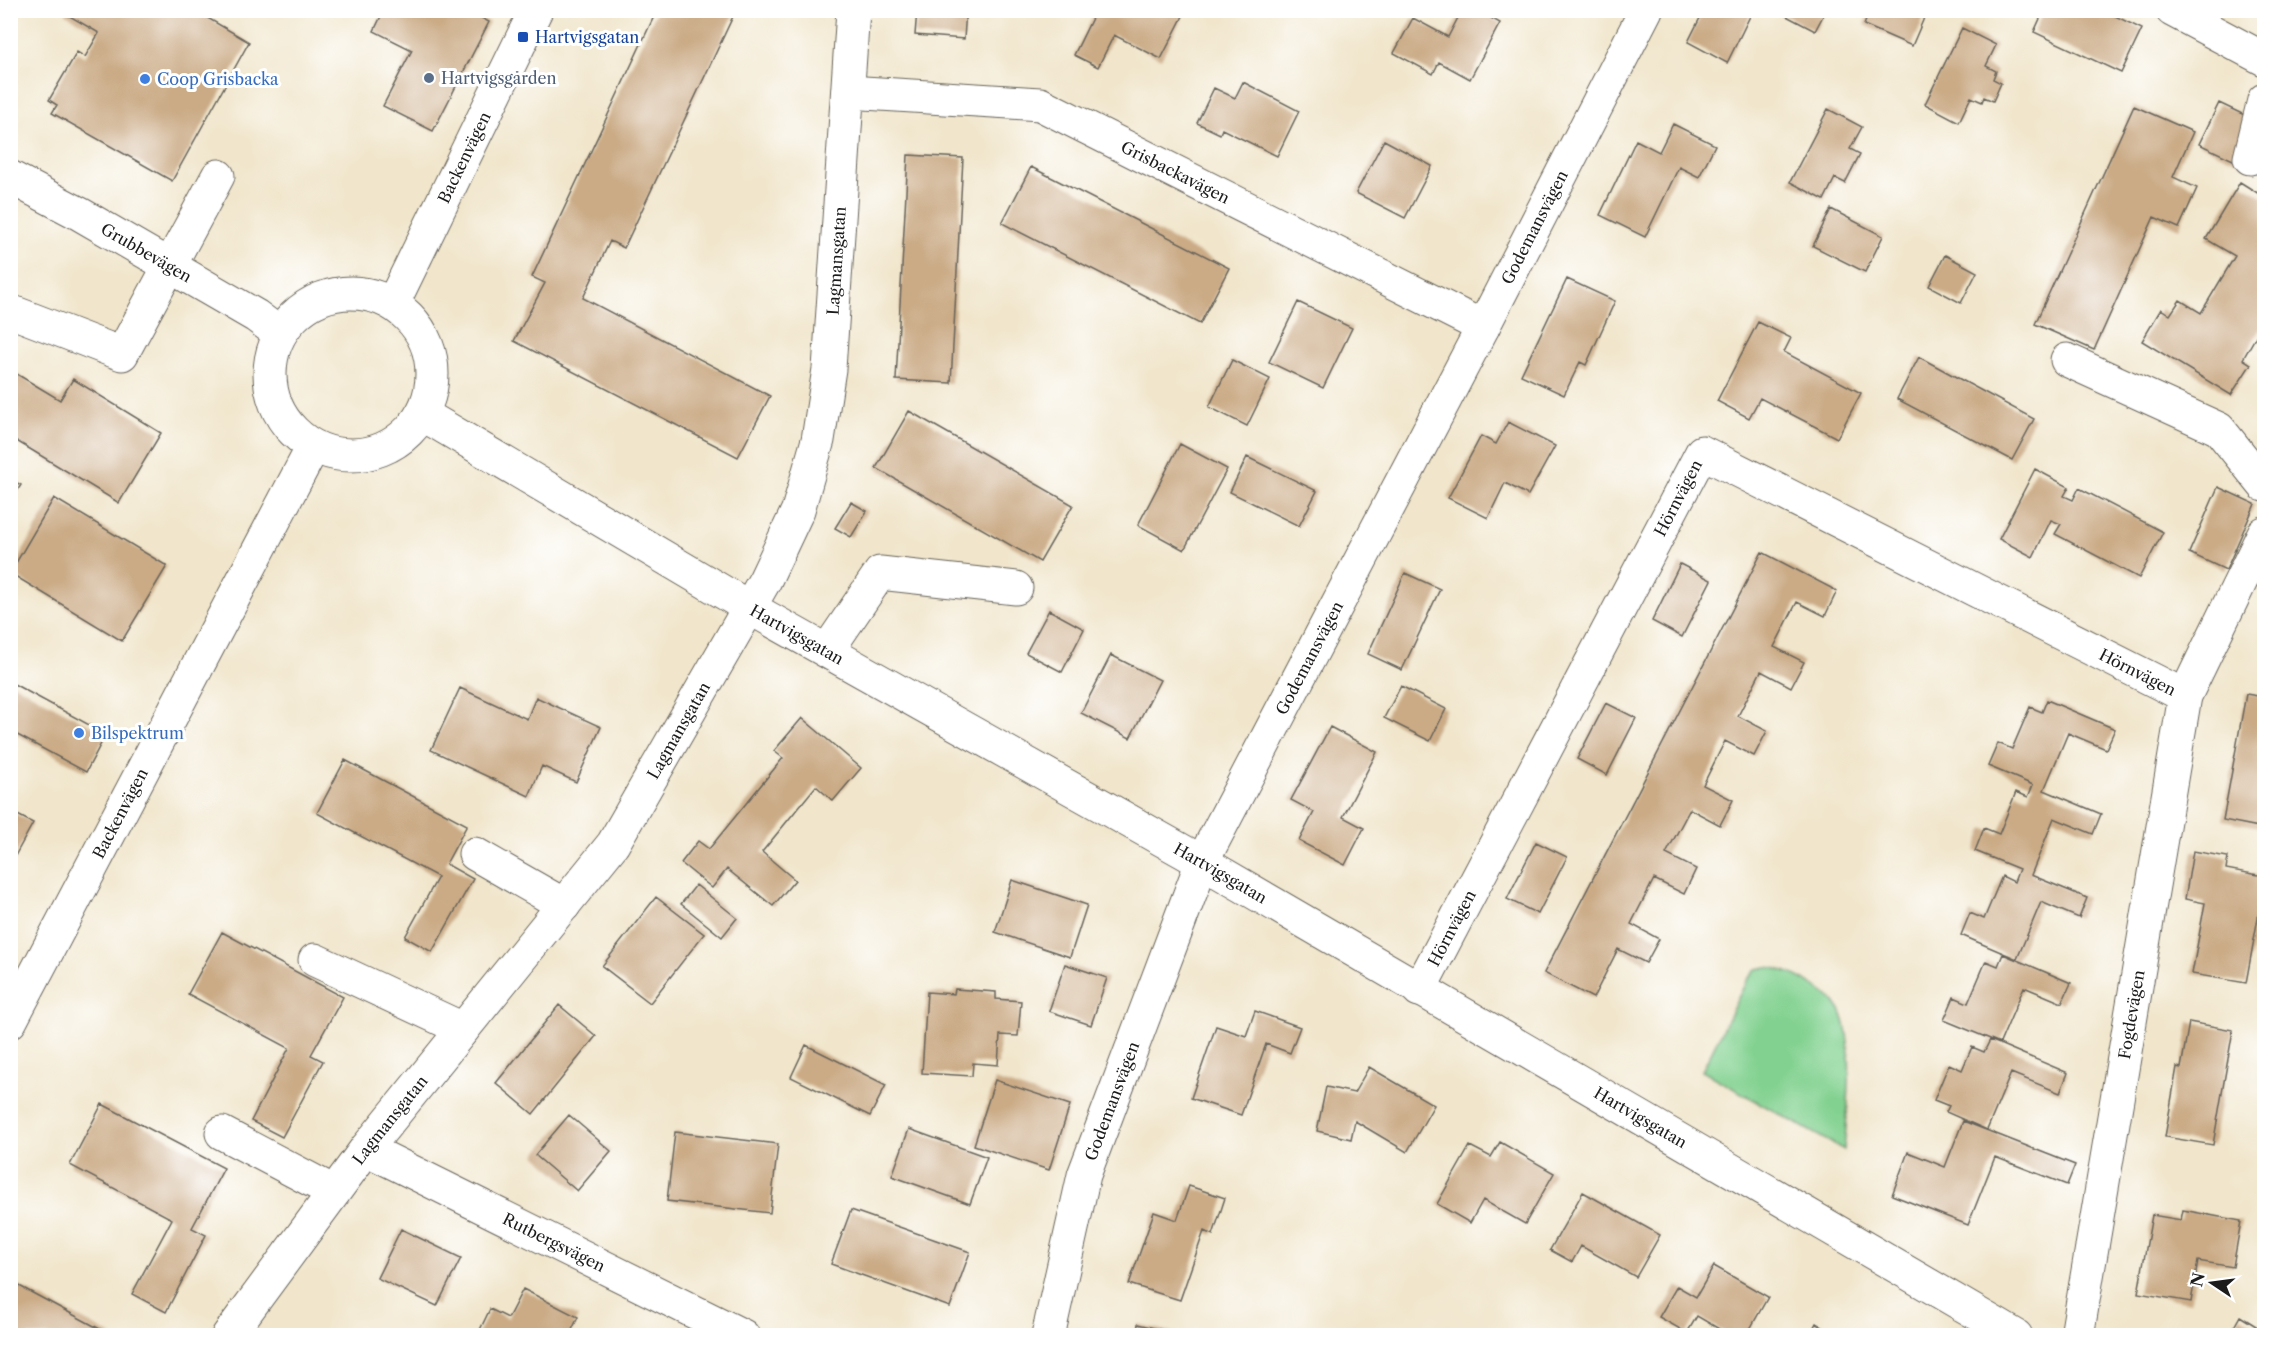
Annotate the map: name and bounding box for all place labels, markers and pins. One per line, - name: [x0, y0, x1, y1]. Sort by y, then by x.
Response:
- place label: Hartvigsgatan: [535, 27, 639, 47]
- marker: Hartvigsgatan: [516, 30, 530, 44]
- place label: Hartvigsgården: [441, 68, 556, 88]
- place label: Coop Grisbacka: [157, 69, 279, 89]
- marker: Hartvigsgården: [422, 71, 436, 85]
- marker: Coop Grisbacka: [138, 72, 152, 86]
- place label: Bilspektrum: [91, 723, 184, 743]
- marker: Bilspektrum: [72, 726, 86, 740]

